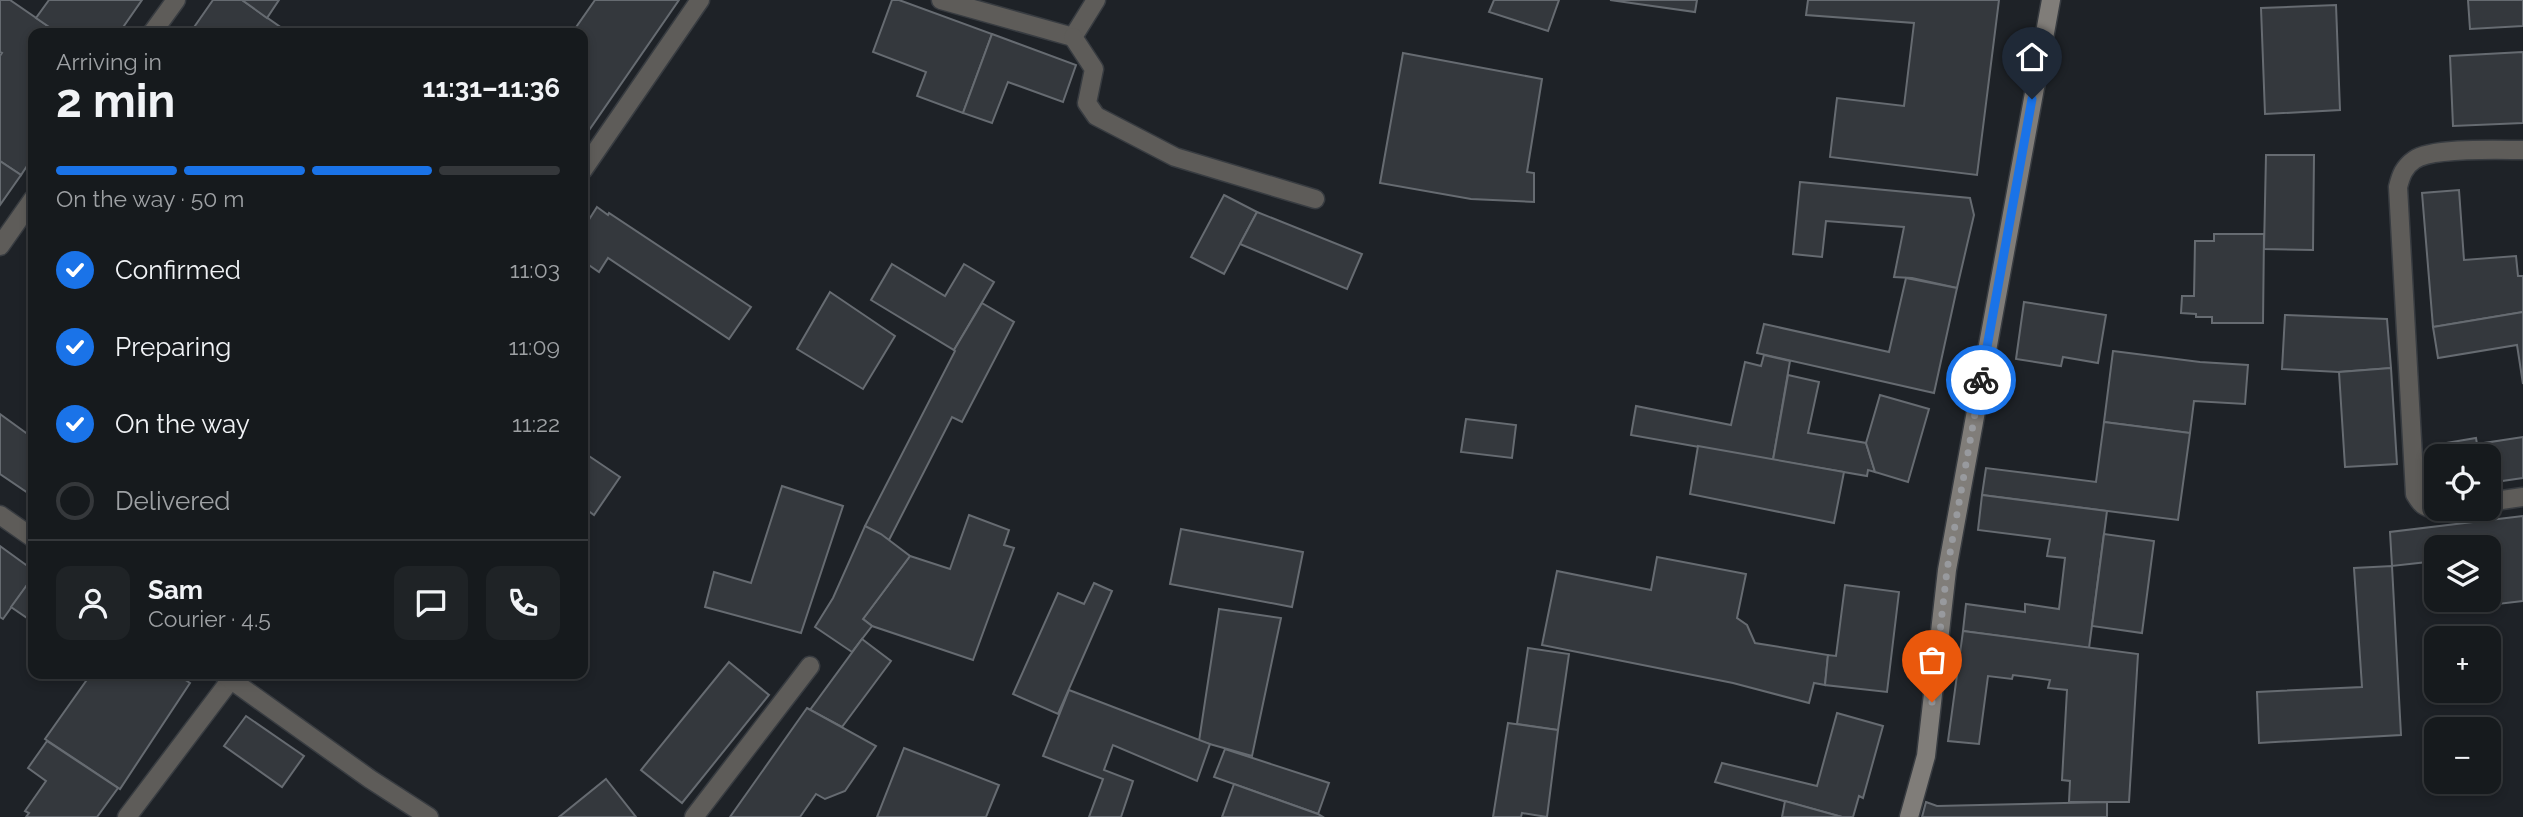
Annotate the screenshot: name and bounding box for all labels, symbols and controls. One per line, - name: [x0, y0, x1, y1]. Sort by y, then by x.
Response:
- pin: [2002, 27, 2062, 99]
- icon: home: [2013, 38, 2051, 76]
- text: Arriving in: [56, 48, 162, 75]
- text: 11:31–11:36: [423, 73, 560, 103]
- text: 2 min: [56, 74, 175, 128]
- text: On the way · 50 m: [56, 185, 244, 212]
- icon: check: [56, 251, 94, 289]
- text: Confirmed: [115, 255, 241, 285]
- text: 11:03: [510, 256, 560, 283]
- icon: check: [56, 328, 94, 366]
- text: Preparing: [115, 332, 231, 362]
- text: 11:09: [508, 333, 560, 360]
- courier: [1946, 345, 2016, 415]
- icon: bike: [1962, 361, 2000, 399]
- icon: check: [56, 405, 94, 443]
- text: On the way: [115, 409, 250, 439]
- text: 11:22: [512, 410, 560, 437]
- map controls: [2424, 444, 2501, 794]
- button: locate: [2424, 444, 2501, 521]
- text: Delivered: [115, 486, 230, 516]
- button: layers: [2424, 535, 2501, 612]
- button: person: [56, 566, 130, 640]
- button: chat: [394, 566, 468, 640]
- button: phone: [486, 566, 560, 640]
- text: Sam: [148, 575, 203, 605]
- text: Courier · 4.5: [148, 605, 271, 632]
- button: +: [2424, 626, 2501, 703]
- pin: [1902, 630, 1962, 702]
- icon: bag: [1913, 641, 1951, 679]
- button: −: [2424, 717, 2501, 794]

